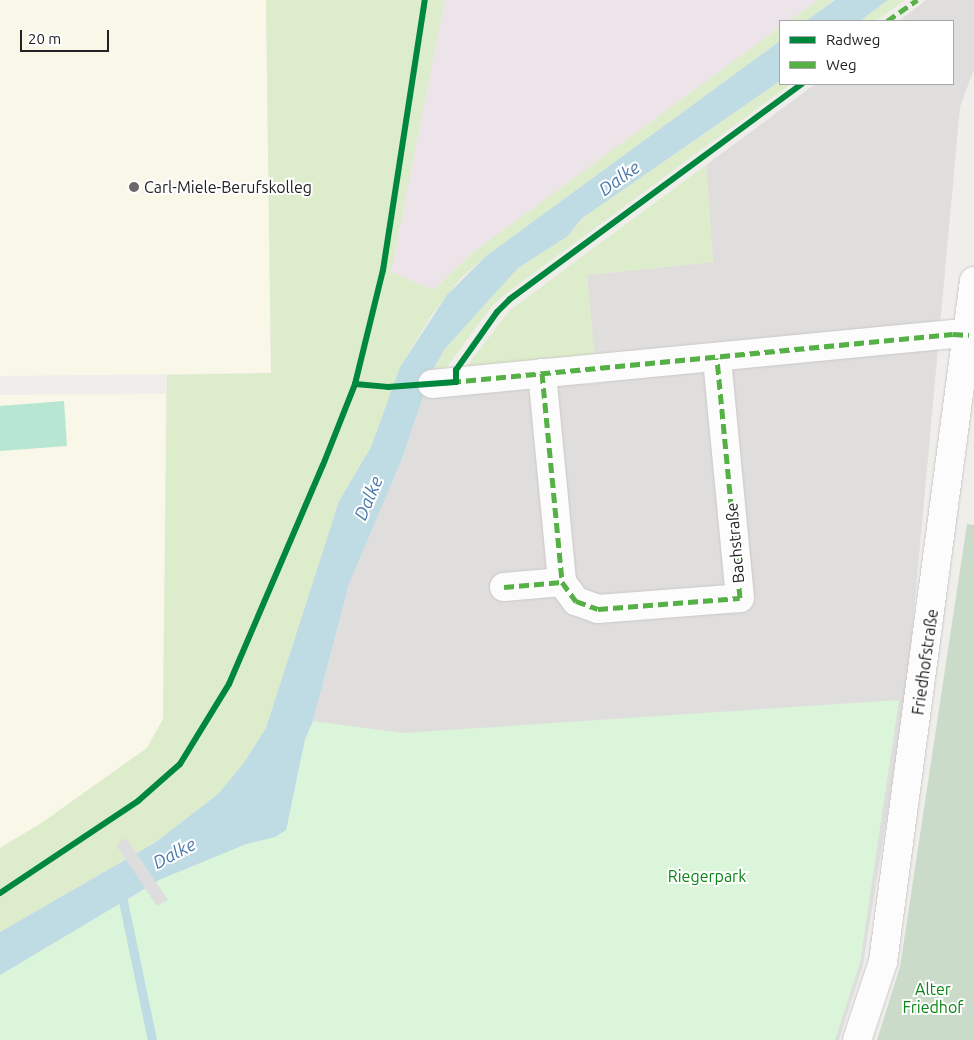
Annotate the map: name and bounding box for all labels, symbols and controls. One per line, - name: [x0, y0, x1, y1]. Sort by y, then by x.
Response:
- scale bar: [22, 20, 111, 52]
- legend: [779, 20, 954, 85]
- text: 20 m: [28, 30, 61, 47]
- text: Radweg: [826, 31, 880, 48]
- text: Weg: [826, 56, 857, 73]
- water label: Dalke: [594, 156, 644, 200]
- place label: Carl-Miele-Berufskolleg: [144, 177, 312, 197]
- marker: Carl-Miele-Berufskolleg: [128, 181, 140, 193]
- water label: Dalke: [349, 473, 387, 523]
- street label: Bachstraße: [722, 502, 748, 584]
- street label: Friedhofstraße: [908, 608, 942, 716]
- water label: Dalke: [149, 833, 199, 873]
- park label: Riegerpark: [668, 866, 746, 886]
- park label: Alter Friedhof: [903, 979, 963, 1017]

